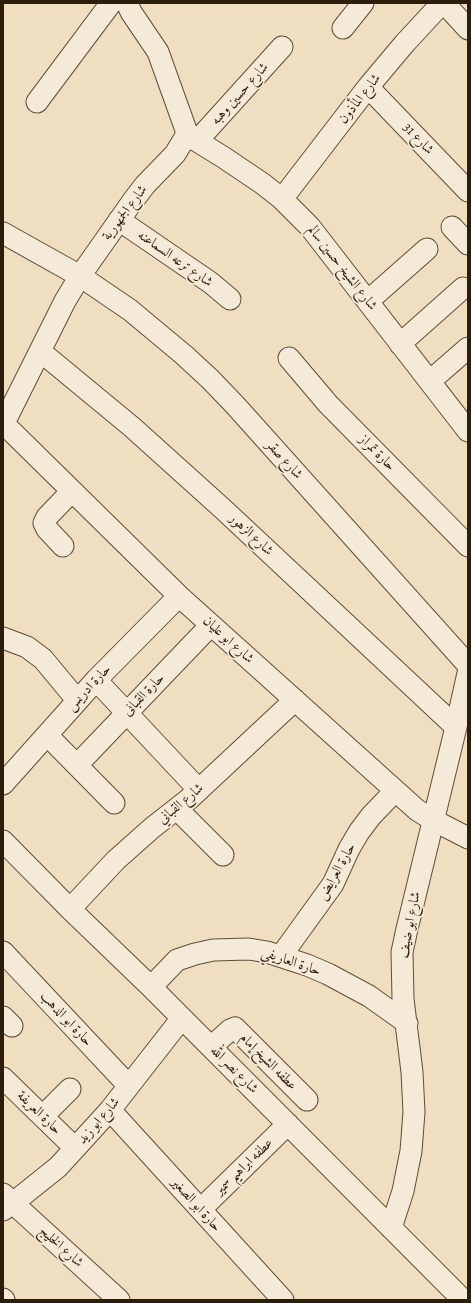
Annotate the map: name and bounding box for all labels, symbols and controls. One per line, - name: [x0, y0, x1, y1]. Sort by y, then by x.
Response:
- street label: شارع حسين وهبه: [208, 59, 272, 129]
- street label: شارع المأذون: [335, 71, 385, 127]
- street label: شارع 31: [399, 120, 437, 158]
- street label: شارع الجمهورية: [99, 182, 151, 244]
- street label: شارع الشيخ حسين سالم: [304, 222, 380, 314]
- street label: شارع ترعه السماعنه: [134, 227, 216, 291]
- street label: حارة تمراز: [355, 431, 399, 475]
- street label: شارع صقر: [262, 437, 306, 483]
- street label: شارع الزهور: [226, 510, 276, 560]
- street label: شارع ابو عليان: [199, 613, 257, 667]
- street label: حارة ادريس: [63, 661, 115, 715]
- street label: حارة القبانى: [120, 670, 168, 720]
- street label: شارع القباني: [155, 780, 207, 828]
- street label: حارة العرايض: [314, 840, 360, 904]
- street label: شارع ابو ضيف: [395, 890, 425, 960]
- street label: حارة العاريفي: [259, 944, 323, 980]
- street label: حارة ابو الدهب: [36, 988, 96, 1050]
- street label: عطفه الشيخ إمام: [236, 1030, 300, 1094]
- street label: شارع نصر الله: [207, 1043, 261, 1097]
- street label: حارة العريفة: [13, 1088, 65, 1138]
- street label: شارع ابو زيد: [74, 1094, 124, 1148]
- street label: عطفه ابراهيم سمير: [211, 1135, 277, 1199]
- street label: حارة ابو الصغير: [167, 1175, 225, 1235]
- street label: شارع الخليج: [35, 1223, 87, 1271]

